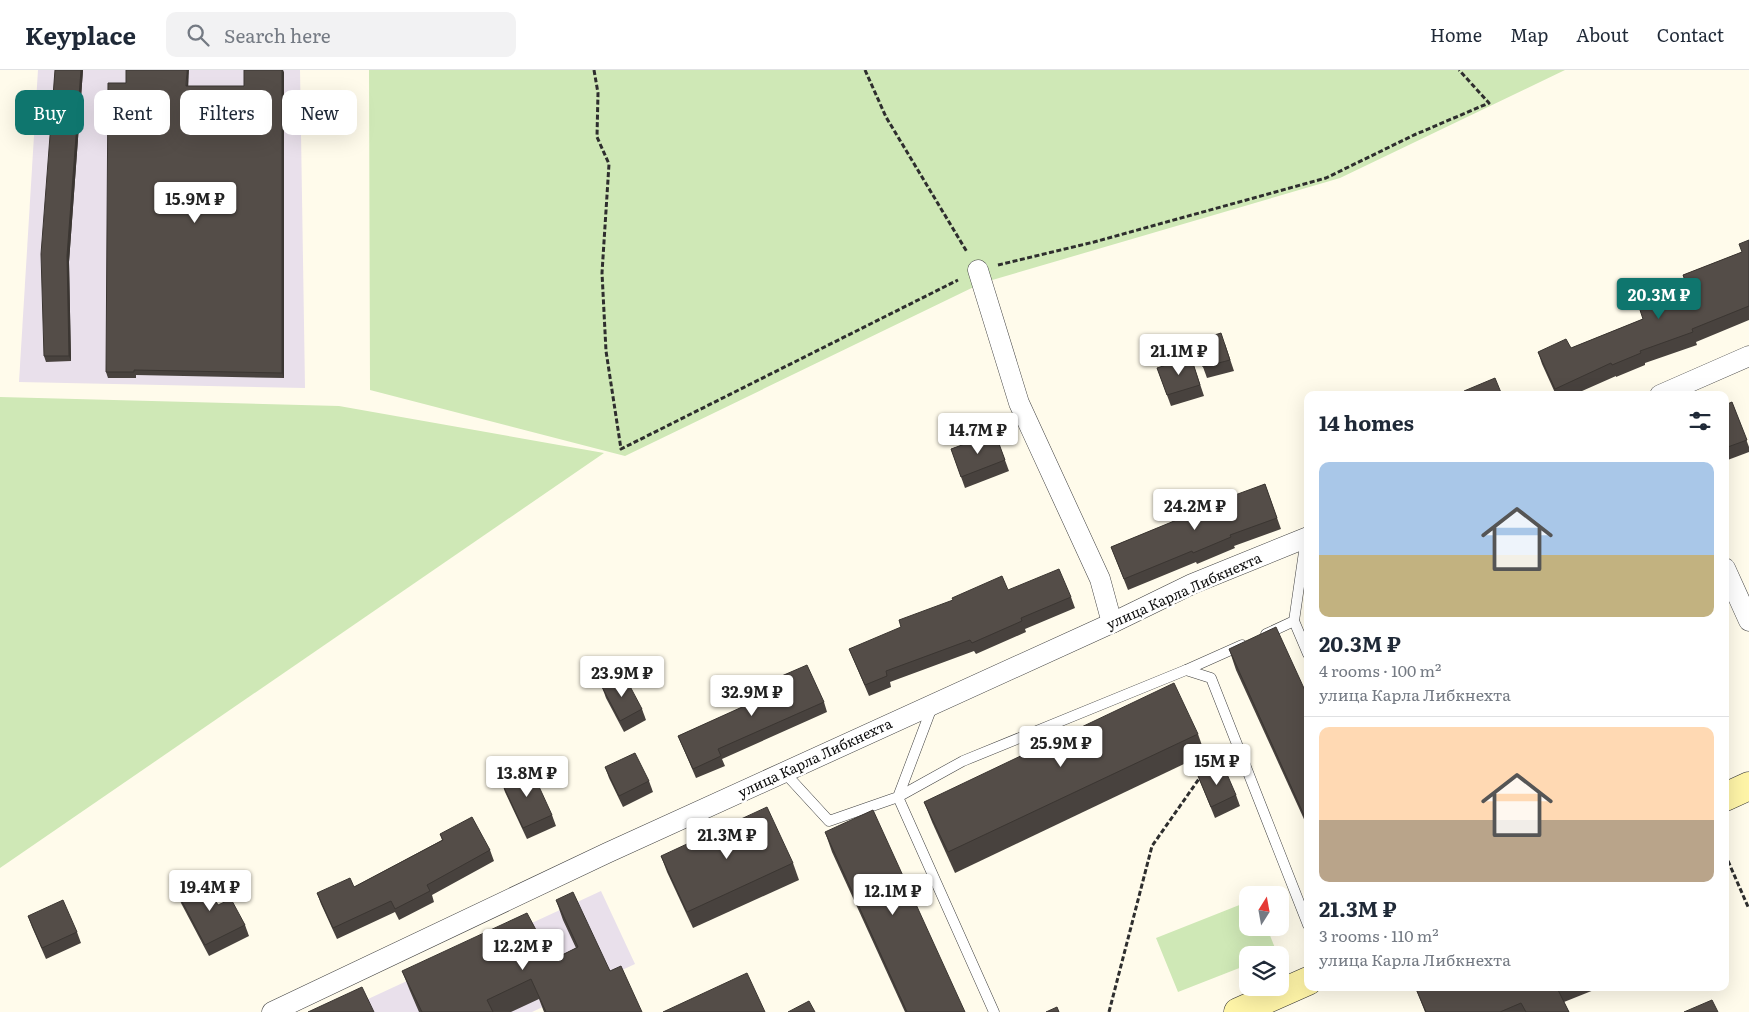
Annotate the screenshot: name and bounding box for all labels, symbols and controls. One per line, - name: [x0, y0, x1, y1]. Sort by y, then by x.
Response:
- search box: [166, 12, 516, 57]
- text: Keyplace: [25, 17, 136, 52]
- icon: search: [184, 21, 212, 49]
- text: Search here: [224, 21, 331, 49]
- text: Home: [1430, 21, 1482, 48]
- text: Map: [1510, 21, 1548, 48]
- text: About: [1576, 21, 1629, 48]
- text: Contact: [1657, 21, 1724, 48]
- chip: Buy: [15, 90, 84, 135]
- chip: Rent: [94, 90, 170, 135]
- chip: Filters: [180, 90, 272, 135]
- chip: New: [282, 90, 357, 135]
- pin: 15.9M ₽: [149, 182, 241, 224]
- text: 15.9M ₽: [165, 186, 225, 210]
- pin: 20.3M ₽: [1613, 278, 1705, 320]
- text: 20.3M ₽: [1628, 282, 1690, 306]
- pin: 21.1M ₽: [1133, 334, 1225, 376]
- text: 21.1M ₽: [1151, 338, 1207, 362]
- text: 14 homes: [1319, 406, 1414, 437]
- icon: filters: [1686, 407, 1714, 435]
- pin: 14.7M ₽: [932, 412, 1024, 455]
- text: 14.7M ₽: [949, 417, 1007, 441]
- pin: 24.2M ₽: [1149, 488, 1241, 531]
- text: 24.2M ₽: [1164, 493, 1226, 517]
- icon: home: [1472, 494, 1562, 584]
- street label: улица Карла Либкнехта: [1103, 547, 1265, 633]
- text: 20.3M ₽: [1319, 627, 1401, 658]
- pin: 23.9M ₽: [576, 656, 668, 698]
- text: 4 rooms · 100 m²: [1319, 658, 1441, 682]
- text: 23.9M ₽: [591, 660, 653, 684]
- pin: 32.9M ₽: [706, 674, 798, 717]
- text: 32.9M ₽: [721, 679, 783, 703]
- text: улица Карла Либкнехта: [1319, 682, 1511, 706]
- street label: улица Карла Либкнехта: [734, 712, 895, 802]
- pin: 25.9M ₽: [1015, 726, 1107, 768]
- text: 25.9M ₽: [1030, 730, 1092, 754]
- pin: 15M ₽: [1182, 744, 1252, 786]
- text: 15M ₽: [1194, 748, 1240, 772]
- pin: 13.8M ₽: [481, 756, 573, 798]
- text: 13.8M ₽: [497, 760, 557, 784]
- icon: home: [1472, 760, 1562, 850]
- pin: 21.3M ₽: [681, 818, 773, 860]
- text: 21.3M ₽: [697, 822, 757, 846]
- pin: 19.4M ₽: [164, 870, 256, 912]
- text: 19.4M ₽: [180, 874, 240, 898]
- pin: 12.1M ₽: [847, 874, 939, 916]
- text: 12.1M ₽: [865, 878, 921, 902]
- north arrow: [1239, 886, 1289, 936]
- map controls: [1239, 886, 1289, 996]
- text: 21.3M ₽: [1319, 892, 1397, 923]
- text: 3 rooms · 110 m²: [1319, 923, 1439, 947]
- pin: 12.2M ₽: [477, 928, 569, 971]
- text: 12.2M ₽: [494, 933, 552, 957]
- button: layers: [1239, 946, 1289, 996]
- text: улица Карла Либкнехта: [1319, 947, 1511, 971]

